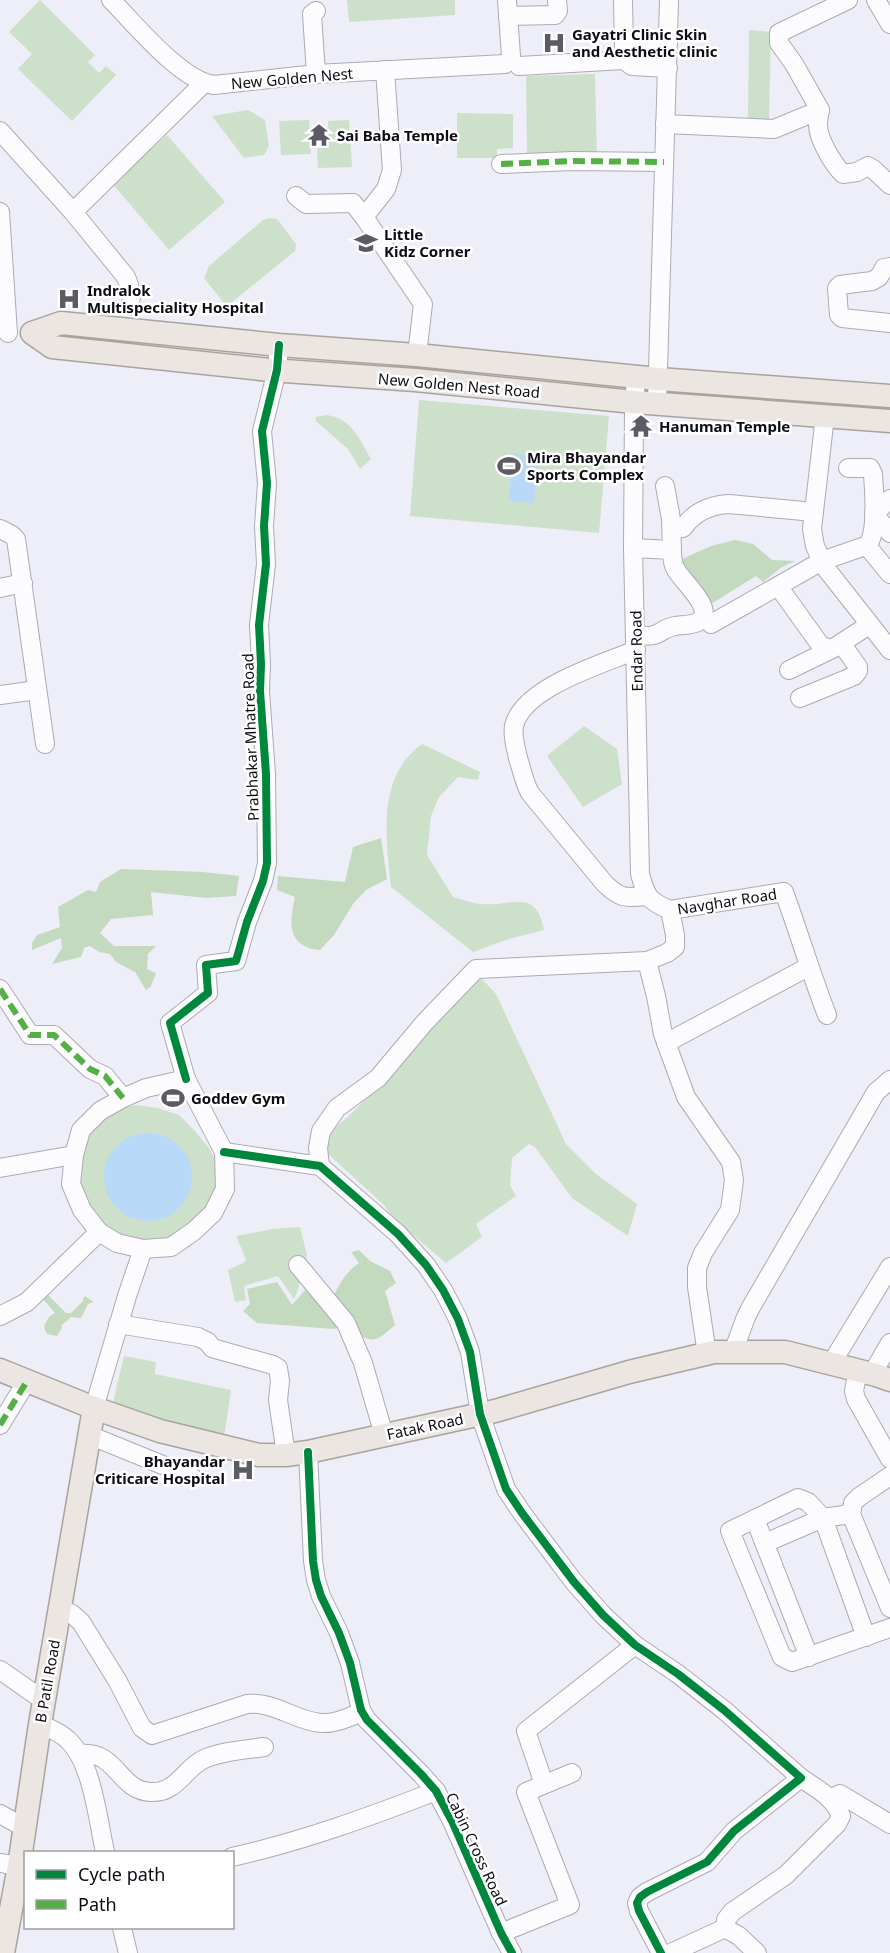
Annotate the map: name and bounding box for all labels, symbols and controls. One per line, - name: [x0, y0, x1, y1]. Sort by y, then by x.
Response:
- place label: Gayatri Clinic Skin and Aesthetic clinic: [572, 24, 718, 61]
- hospital icon: Gayatri Clinic Skin and Aesthetic clinic: [541, 30, 567, 56]
- street label: New Golden Nest: [230, 63, 354, 93]
- temple icon: Sai Baba Temple: [306, 122, 332, 148]
- place label: Sai Baba Temple: [337, 125, 458, 145]
- place label: Little Kidz Corner: [384, 224, 471, 261]
- school or university icon: Little Kidz Corner: [353, 230, 379, 256]
- place label: Indralok Multispeciality Hospital: [87, 280, 264, 317]
- hospital icon: Indralok Multispeciality Hospital: [56, 286, 82, 312]
- street label: New Golden Nest Road: [377, 368, 541, 402]
- temple icon: Hanuman Temple: [628, 413, 654, 439]
- place label: Hanuman Temple: [659, 416, 790, 436]
- place label: Mira Bhayandar Sports Complex: [527, 447, 646, 484]
- sports icon: Mira Bhayandar Sports Complex: [496, 453, 522, 479]
- street label: Endar Road: [625, 610, 647, 692]
- street label: Prabhakar Mhatre Road: [237, 653, 263, 821]
- street label: Navghar Road: [676, 883, 778, 919]
- sports icon: Goddev Gym: [160, 1085, 186, 1111]
- place label: Goddev Gym: [191, 1088, 285, 1108]
- street label: Fatak Road: [385, 1408, 465, 1444]
- place label: Bhayandar Criticare Hospital: [95, 1451, 225, 1488]
- hospital icon: Bhayandar Criticare Hospital: [230, 1457, 256, 1483]
- street label: B Patil Road: [30, 1638, 64, 1724]
- street label: Cabin Cross Road: [442, 1789, 512, 1909]
- legend: [24, 1851, 234, 1929]
- text: Cycle path: [78, 1862, 165, 1886]
- text: Path: [78, 1892, 117, 1916]

